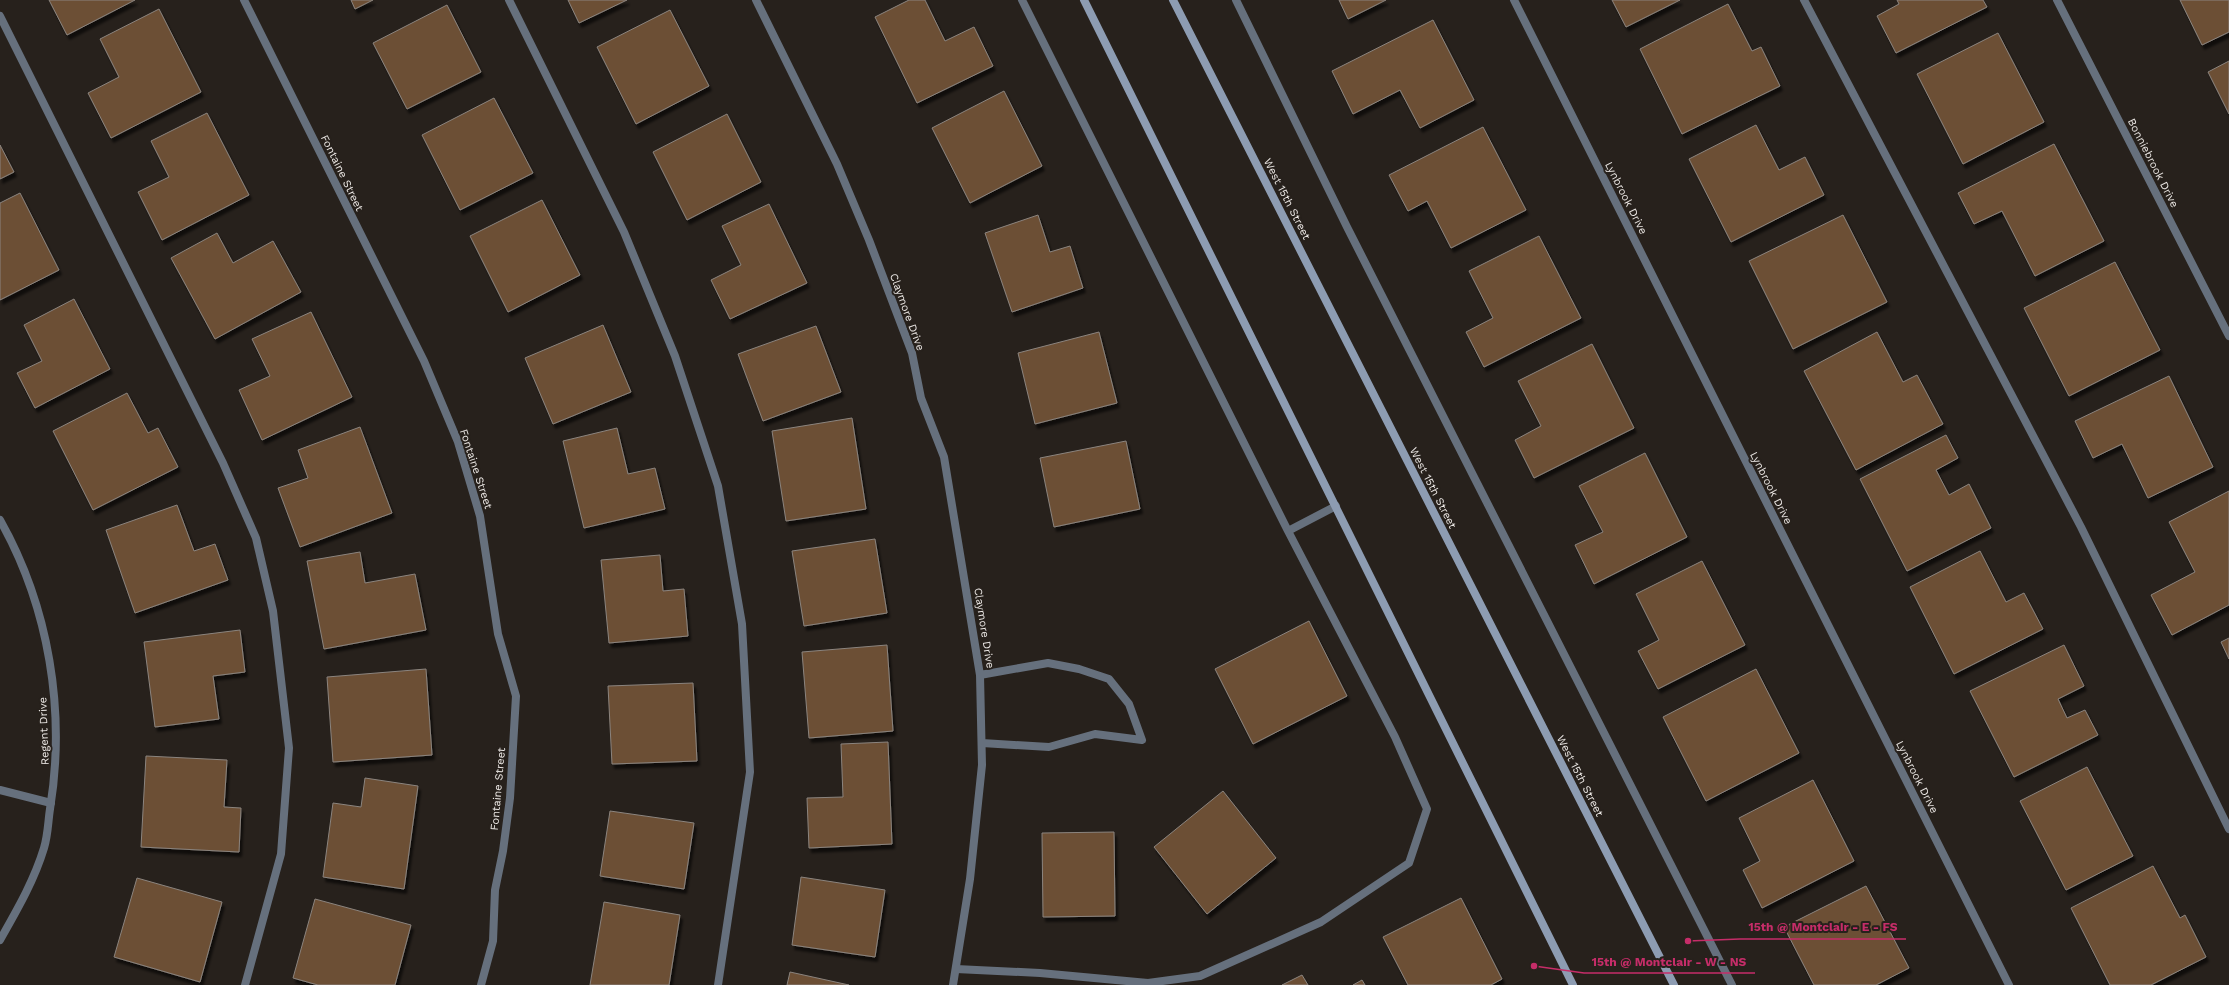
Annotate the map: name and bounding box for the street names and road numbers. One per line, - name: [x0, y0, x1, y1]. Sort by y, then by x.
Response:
- street label: Bonniebrook Drive: [2125, 116, 2181, 210]
- street label: Fontaine Street: [318, 133, 366, 214]
- street label: West 15th Street: [1261, 156, 1313, 242]
- street label: Lynbrook Drive: [1602, 160, 1650, 236]
- street label: Claymore Drive: [887, 272, 927, 352]
- street label: Fontaine Street: [457, 427, 495, 511]
- street label: West 15th Street: [1407, 445, 1459, 531]
- street label: Lynbrook Drive: [1747, 450, 1795, 526]
- street label: Claymore Drive: [971, 587, 997, 669]
- street label: Regent Drive: [36, 697, 52, 765]
- street label: West 15th Street: [1554, 733, 1606, 819]
- street label: Lynbrook Drive: [1893, 739, 1941, 815]
- street label: Fontaine Street: [488, 747, 508, 831]

